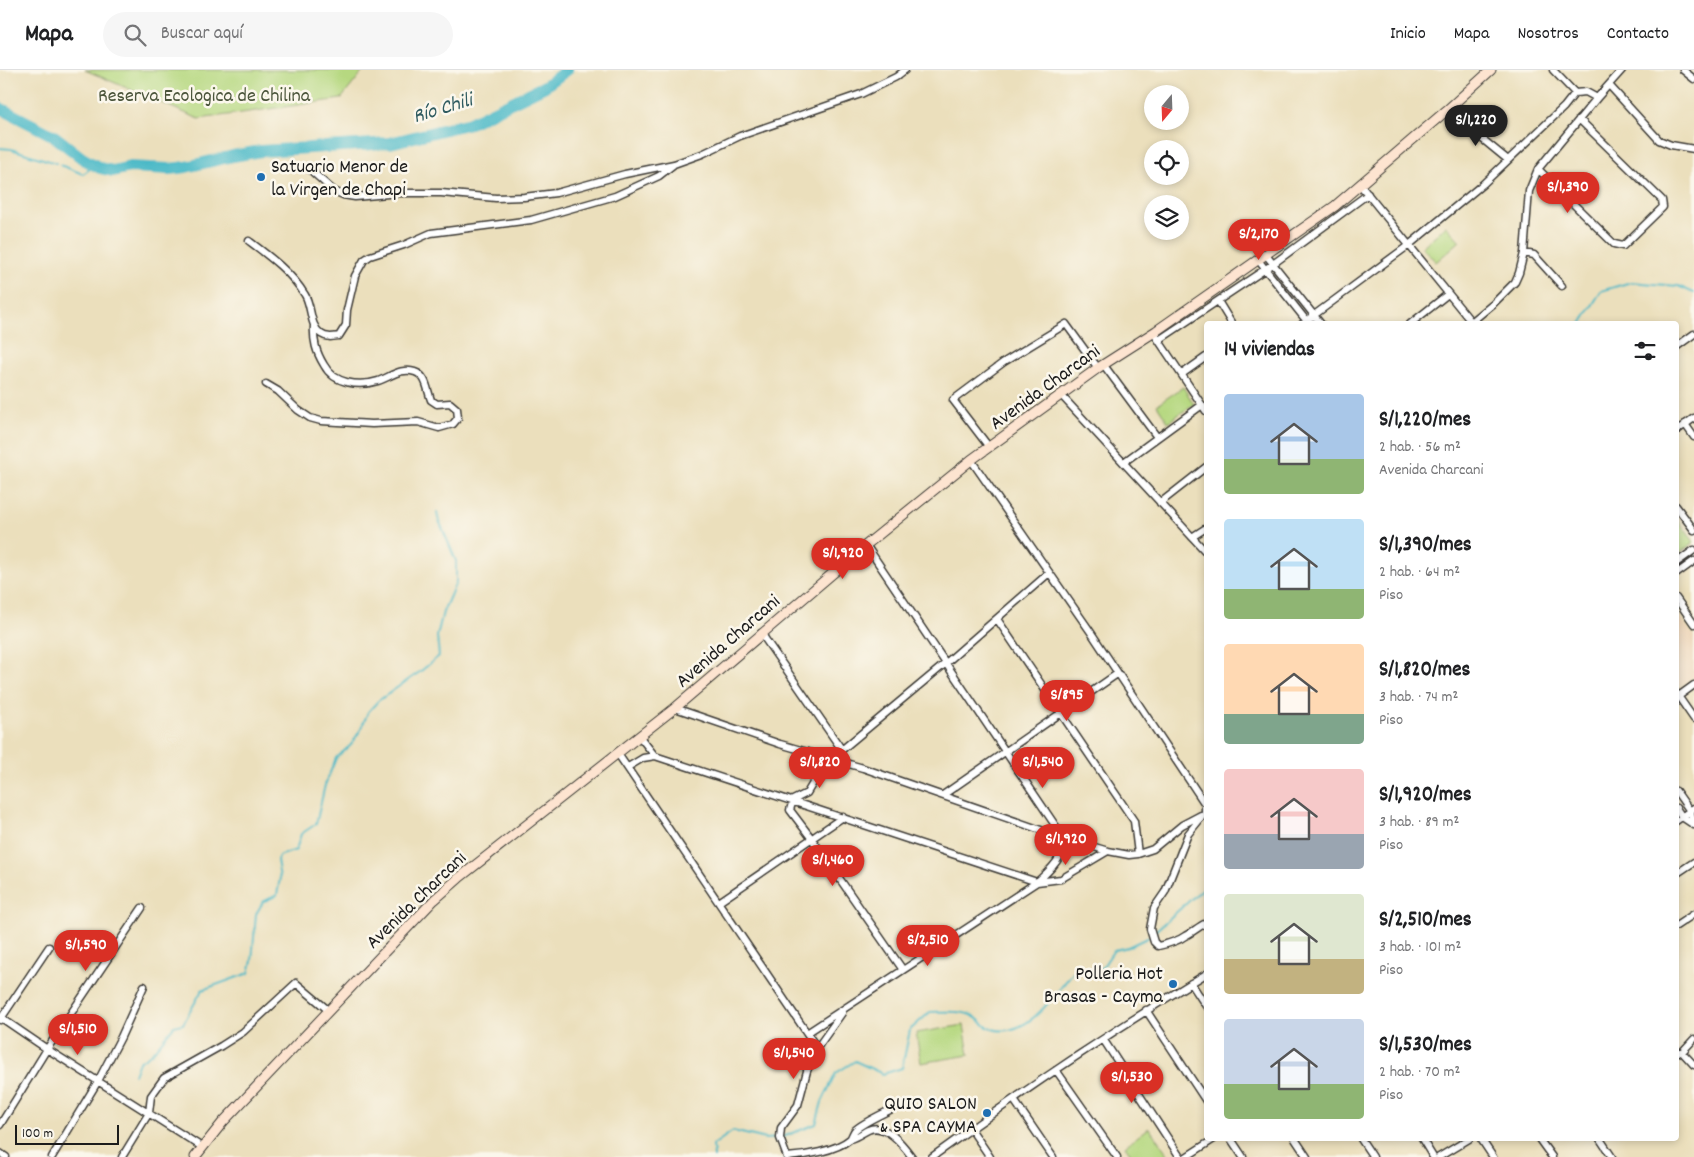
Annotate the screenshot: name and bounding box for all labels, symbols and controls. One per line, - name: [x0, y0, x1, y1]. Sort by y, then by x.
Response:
- search box: [103, 12, 453, 57]
- text: Mapa: [25, 18, 73, 52]
- icon: search: [121, 21, 149, 49]
- text: Buscar aquí: [161, 21, 243, 48]
- text: Inicio: [1390, 22, 1426, 47]
- text: Mapa: [1454, 22, 1489, 47]
- text: Nosotros: [1517, 22, 1579, 47]
- text: Contacto: [1607, 22, 1669, 47]
- park label: Reserva Ecologica de Chilina: [98, 83, 311, 111]
- north arrow: [1144, 85, 1189, 130]
- map controls: [1144, 85, 1189, 240]
- water label: Río Chili: [409, 86, 479, 133]
- pin: S/1,220: [1430, 104, 1522, 147]
- text: S/1,220: [1456, 109, 1496, 132]
- button: locate: [1144, 140, 1189, 185]
- place label: Satuario Menor de la Virgen de Chapi: [271, 154, 408, 205]
- marker: Satuario Menor de la Virgen de Chapi: [255, 171, 267, 183]
- pin: S/1,390: [1522, 172, 1614, 214]
- text: S/1,390: [1547, 176, 1589, 199]
- button: layers: [1144, 195, 1189, 240]
- pin: S/2,170: [1213, 218, 1305, 261]
- text: S/2,170: [1239, 223, 1279, 246]
- text: 14 viviendas: [1224, 336, 1315, 366]
- icon: filters: [1631, 337, 1659, 365]
- street label: Avenida Charcani: [985, 339, 1107, 438]
- text: S/1,220/mes: [1379, 406, 1471, 436]
- icon: home: [1264, 414, 1324, 474]
- text: 2 hab. · 56 m²: [1379, 436, 1461, 459]
- text: Avenida Charcani: [1379, 459, 1483, 482]
- text: S/1,390/mes: [1379, 531, 1472, 561]
- pin: S/1,920: [797, 538, 889, 580]
- icon: home: [1264, 539, 1324, 599]
- text: S/1,920: [822, 542, 864, 565]
- text: 2 hab. · 64 m²: [1379, 561, 1460, 584]
- text: Piso: [1379, 584, 1403, 607]
- street label: Avenida Charcani: [671, 589, 788, 696]
- text: S/1,820/mes: [1379, 656, 1470, 686]
- icon: home: [1264, 664, 1324, 724]
- pin: S/895: [1032, 680, 1102, 722]
- text: S/895: [1051, 684, 1083, 707]
- text: 3 hab. · 74 m²: [1379, 686, 1458, 709]
- text: Piso: [1379, 709, 1403, 732]
- pin: S/1,820: [774, 746, 866, 789]
- pin: S/1,540: [997, 746, 1089, 789]
- text: S/1,820: [800, 751, 840, 774]
- text: S/1,540: [1023, 751, 1063, 774]
- text: S/1,920/mes: [1379, 781, 1472, 811]
- icon: home: [1264, 789, 1324, 849]
- text: 3 hab. · 89 m²: [1379, 811, 1459, 834]
- pin: S/1,920: [1020, 824, 1112, 866]
- text: S/1,920: [1045, 828, 1087, 851]
- text: Piso: [1379, 834, 1403, 857]
- pin: S/1,460: [787, 844, 879, 887]
- street label: Avenida Charcani: [360, 846, 474, 957]
- text: S/1,460: [812, 849, 854, 872]
- text: S/2,510/mes: [1379, 906, 1472, 936]
- icon: home: [1264, 914, 1324, 974]
- pin: S/2,510: [882, 924, 974, 967]
- text: S/2,510: [907, 929, 949, 952]
- pin: S/1,590: [40, 930, 132, 972]
- text: S/1,590: [65, 934, 107, 957]
- text: 3 hab. · 101 m²: [1379, 936, 1461, 959]
- text: Piso: [1379, 959, 1403, 982]
- place label: Polleria Hot Brasas - Cayma: [1044, 961, 1164, 1012]
- marker: Polleria Hot Brasas - Cayma: [1167, 978, 1179, 990]
- pin: S/1,510: [32, 1014, 124, 1056]
- text: S/1,510: [59, 1018, 97, 1041]
- text: S/1,530/mes: [1379, 1031, 1472, 1061]
- pin: S/1,540: [748, 1038, 840, 1080]
- icon: home: [1264, 1039, 1324, 1099]
- text: S/1,540: [774, 1042, 814, 1065]
- text: 2 hab. · 70 m²: [1379, 1061, 1460, 1084]
- pin: S/1,530: [1086, 1062, 1178, 1104]
- text: S/1,530: [1111, 1066, 1153, 1089]
- text: Piso: [1379, 1084, 1403, 1107]
- place label: QUIO SALON & SPA CAYMA: [879, 1091, 977, 1142]
- marker: QUIO SALON & SPA CAYMA: [981, 1107, 993, 1119]
- scale bar: [15, 1122, 119, 1145]
- text: 100 m: [22, 1124, 53, 1144]

